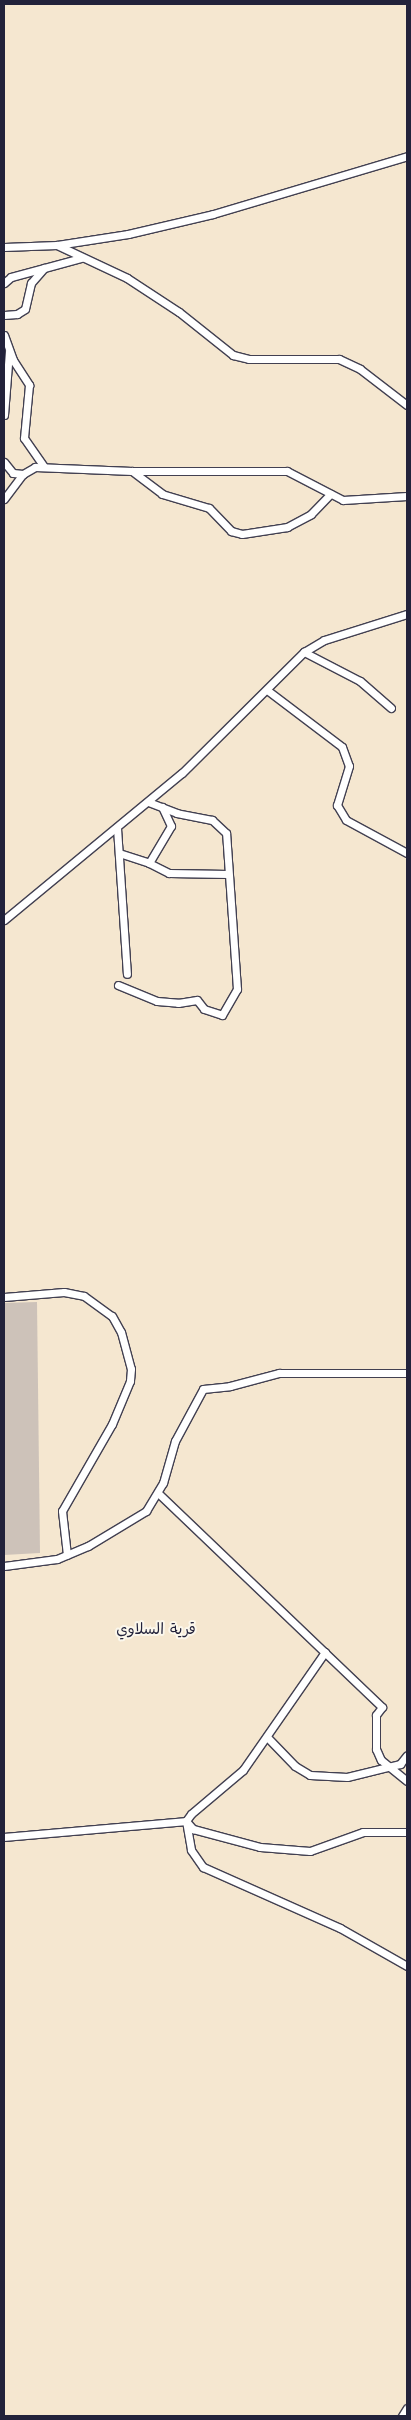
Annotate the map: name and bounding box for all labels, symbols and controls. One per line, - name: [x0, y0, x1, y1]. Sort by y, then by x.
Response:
- district label: قرية السلاوي: [116, 1622, 196, 1640]

